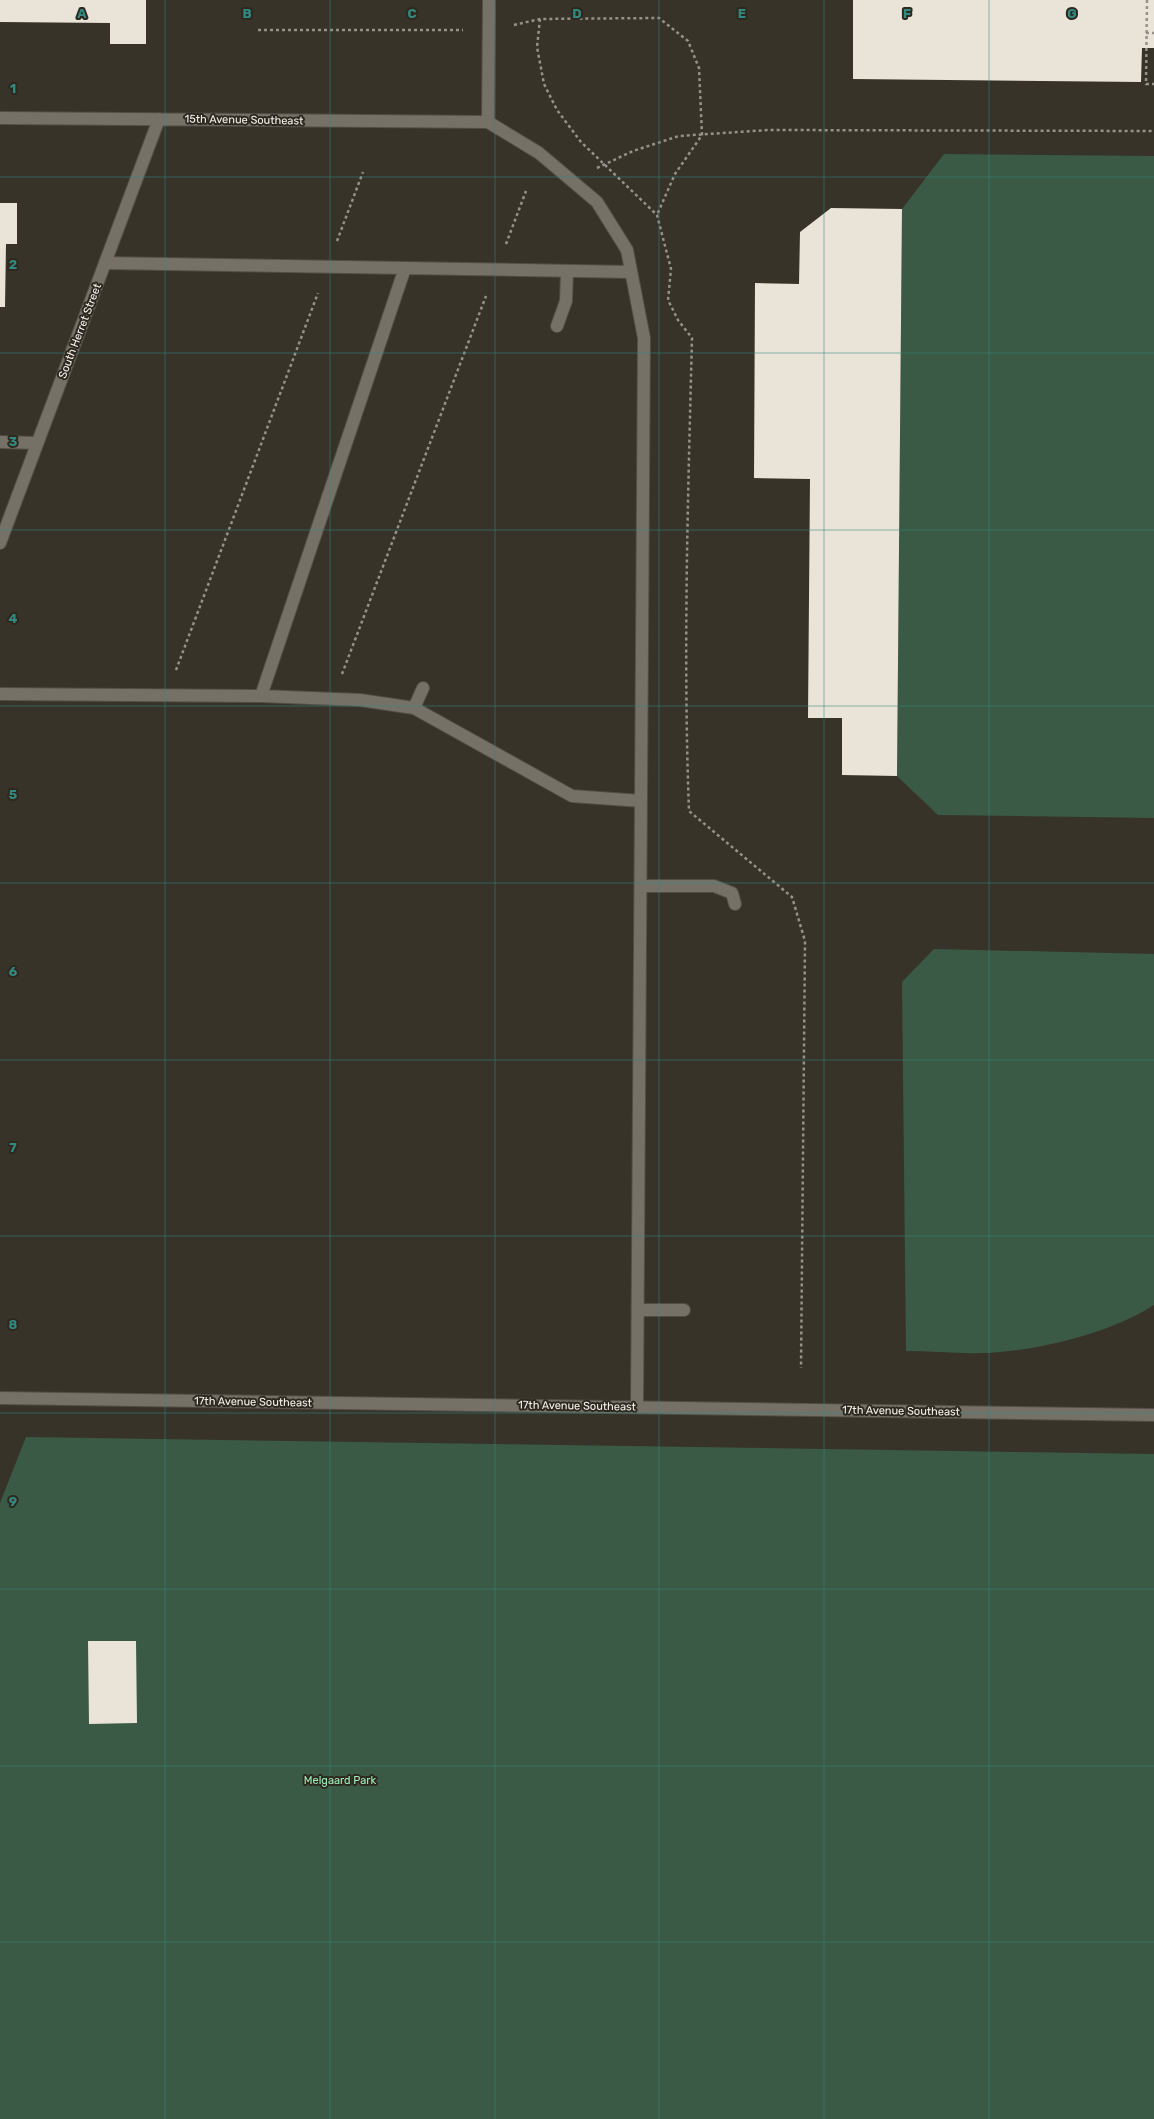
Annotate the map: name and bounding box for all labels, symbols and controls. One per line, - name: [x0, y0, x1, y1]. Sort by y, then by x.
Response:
- text: A: [77, 6, 87, 21]
- text: B: [242, 6, 252, 21]
- text: C: [407, 6, 417, 21]
- text: D: [572, 6, 582, 21]
- text: E: [738, 6, 746, 21]
- text: F: [903, 6, 911, 21]
- text: G: [1067, 6, 1077, 21]
- text: 1: [10, 81, 16, 96]
- street label: 15th Avenue Southeast: [185, 112, 304, 128]
- text: 2: [9, 257, 17, 272]
- street label: South Herret Street: [56, 281, 104, 380]
- text: 3: [9, 434, 18, 449]
- text: 4: [9, 611, 18, 626]
- text: 5: [9, 787, 17, 802]
- text: 6: [9, 964, 18, 979]
- text: 7: [9, 1140, 17, 1155]
- text: 8: [9, 1317, 18, 1332]
- street label: 17th Avenue Southeast: [194, 1394, 313, 1410]
- street label: 17th Avenue Southeast: [518, 1398, 637, 1414]
- street label: 17th Avenue Southeast: [842, 1403, 961, 1419]
- text: 9: [9, 1494, 17, 1509]
- park label: Melgaard Park: [304, 1774, 377, 1787]

